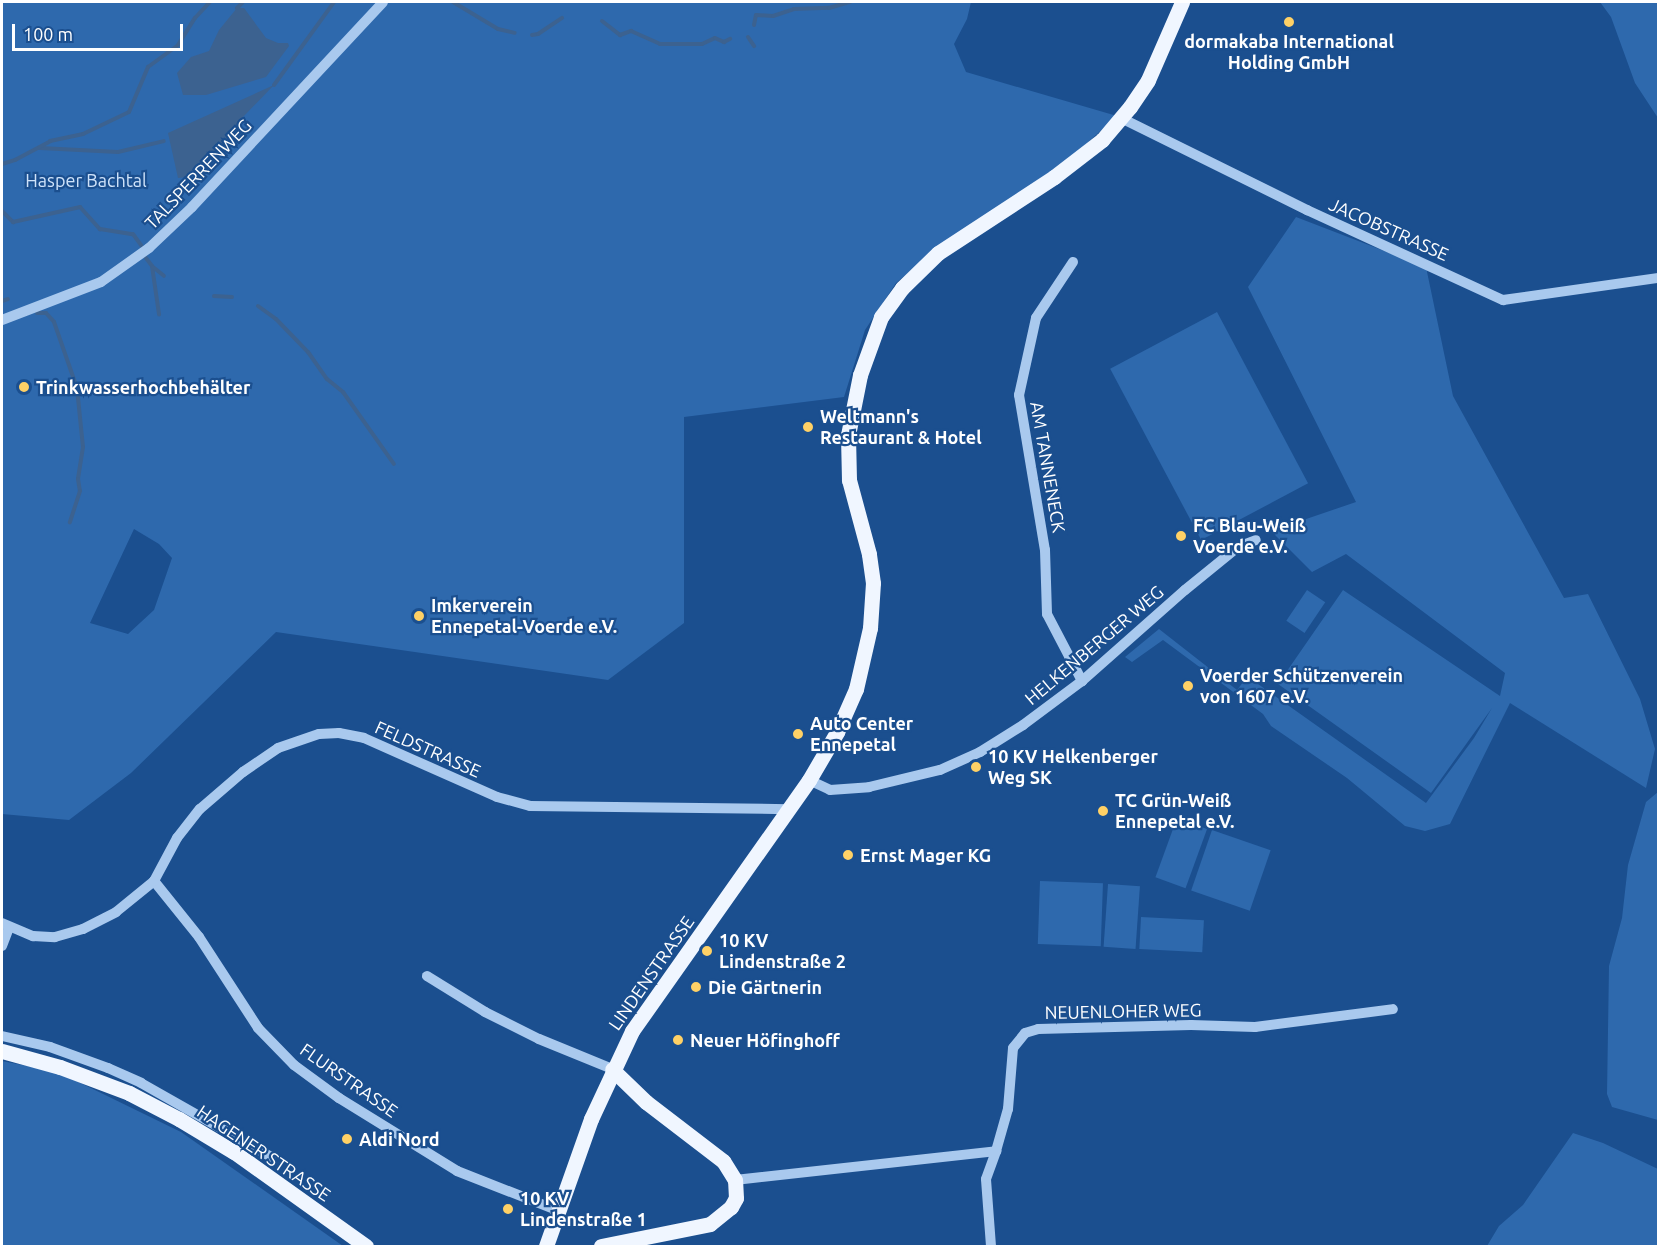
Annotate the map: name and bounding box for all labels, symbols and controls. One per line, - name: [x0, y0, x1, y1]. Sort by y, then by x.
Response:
- scale bar: [15, 12, 186, 50]
- marker: dormakaba International Holding GmbH: [1282, 15, 1296, 29]
- text: 100 m: [23, 24, 73, 44]
- place label: dormakaba International Holding GmbH: [1184, 31, 1394, 74]
- street label: TALSPERRENWEG: [140, 115, 256, 233]
- park label: Hasper Bachtal: [25, 169, 147, 191]
- street label: JACOBSTRASSE: [1326, 193, 1452, 265]
- place label: Trinkwasserhochbehälter: [36, 376, 250, 398]
- marker: Trinkwasserhochbehälter: [17, 380, 31, 394]
- street label: AM TANNENECK: [1026, 400, 1070, 534]
- place label: Weltmann's Restaurant & Hotel: [820, 406, 982, 448]
- marker: Weltmann's Restaurant & Hotel: [801, 420, 815, 434]
- place label: FC Blau-Weiß Voerde e.V.: [1193, 515, 1306, 558]
- marker: FC Blau-Weiß Voerde e.V.: [1174, 529, 1188, 543]
- street label: HELKENBERGER WEG: [1020, 581, 1168, 709]
- place label: Imkerverein Ennepetal-Voerde e.V.: [431, 595, 617, 638]
- marker: Imkerverein Ennepetal-Voerde e.V.: [412, 609, 426, 623]
- place label: Voerder Schützenverein von 1607 e.V.: [1200, 665, 1403, 708]
- marker: Voerder Schützenverein von 1607 e.V.: [1181, 679, 1195, 693]
- place label: Auto Center Ennepetal: [810, 713, 913, 756]
- street label: FELDSTRASSE: [372, 716, 484, 782]
- marker: Auto Center Ennepetal: [791, 727, 805, 741]
- place label: 10 KV Helkenberger Weg SK: [988, 746, 1158, 789]
- marker: 10 KV Helkenberger Weg SK: [969, 760, 983, 774]
- place label: TC Grün-Weiß Ennepetal e.V.: [1115, 790, 1234, 832]
- marker: TC Grün-Weiß Ennepetal e.V.: [1096, 804, 1110, 818]
- place label: Ernst Mager KG: [860, 844, 991, 866]
- marker: Ernst Mager KG: [841, 848, 855, 862]
- street label: LINDENSTRASSE: [604, 912, 698, 1034]
- place label: 10 KV Lindenstraße 2: [719, 930, 846, 972]
- marker: 10 KV Lindenstraße 2: [700, 944, 714, 958]
- place label: Die Gärtnerin: [708, 976, 822, 998]
- marker: Die Gärtnerin: [689, 980, 703, 994]
- street label: NEUENLOHER WEG: [1044, 999, 1202, 1023]
- place label: Neuer Höfinghoff: [690, 1029, 840, 1051]
- marker: Neuer Höfinghoff: [671, 1033, 685, 1047]
- street label: FLURSTRASSE: [296, 1038, 402, 1122]
- street label: HAGENER STRASSE: [193, 1100, 335, 1206]
- place label: Aldi Nord: [359, 1128, 439, 1150]
- marker: Aldi Nord: [340, 1132, 354, 1146]
- place label: 10 KV Lindenstraße 1: [520, 1188, 647, 1230]
- marker: 10 KV Lindenstraße 1: [501, 1202, 515, 1216]

